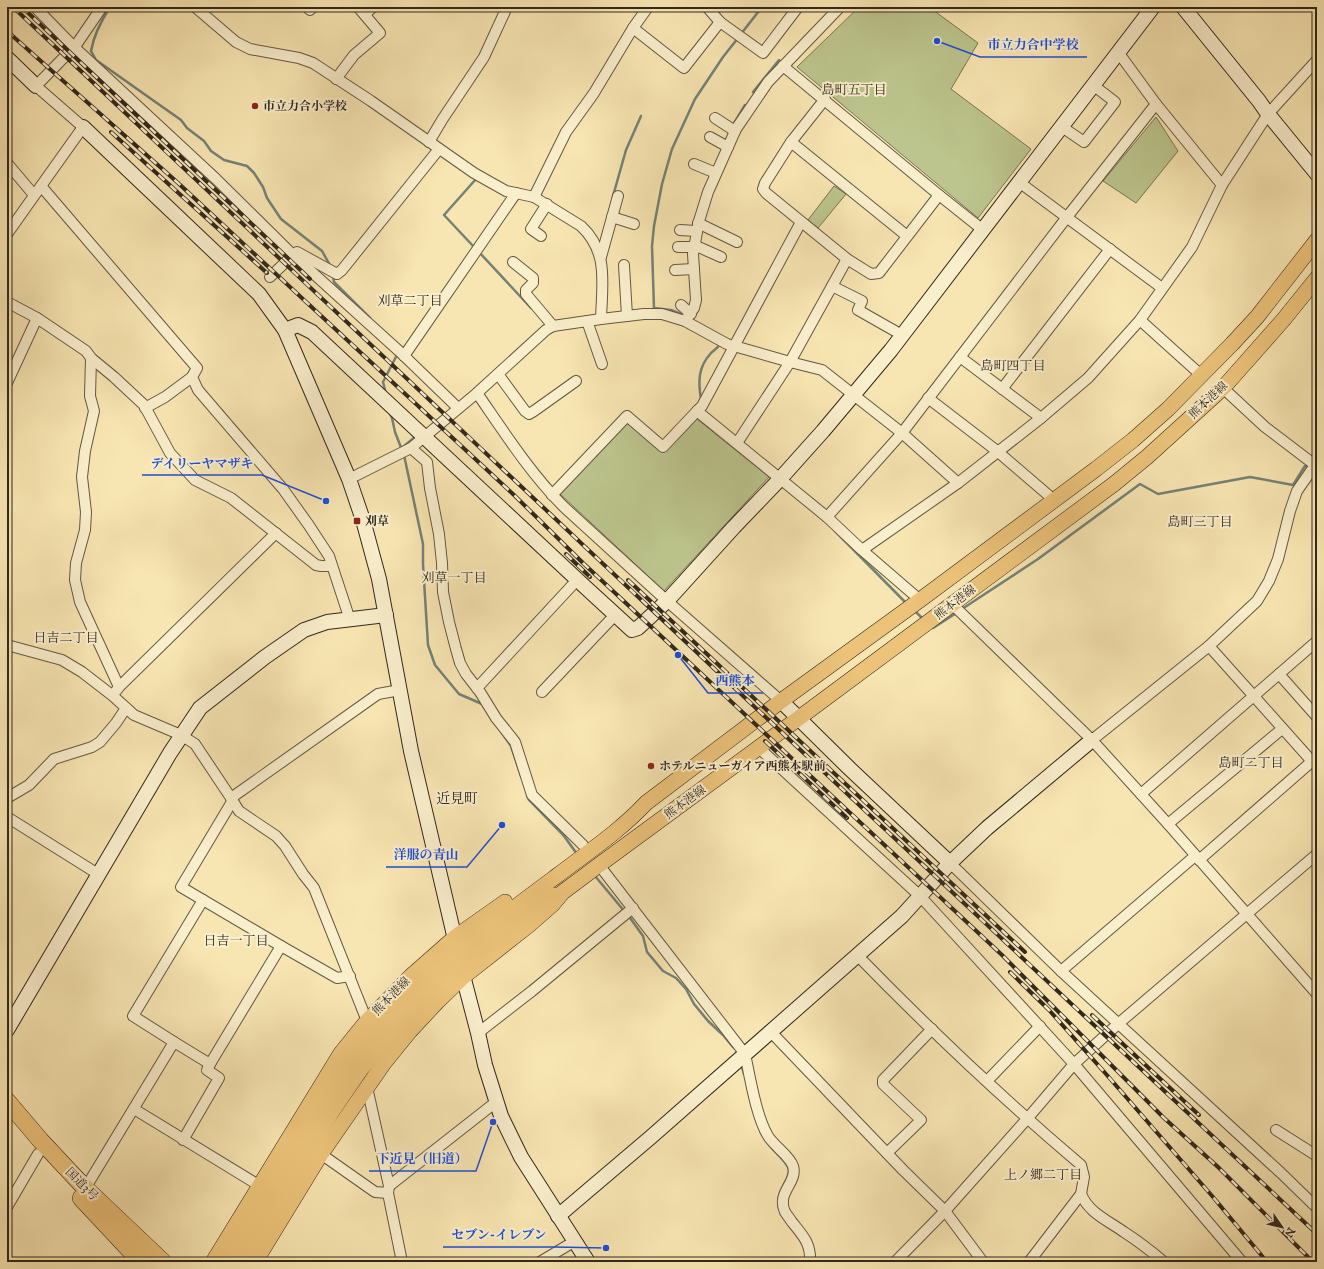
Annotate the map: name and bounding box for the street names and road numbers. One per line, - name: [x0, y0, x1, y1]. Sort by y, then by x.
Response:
- street label: 熊本港線: [1186, 379, 1230, 421]
- street label: 熊本港線: [932, 582, 978, 622]
- street label: 熊本港線: [661, 782, 709, 822]
- street label: 熊本港線: [369, 974, 413, 1018]
- street label: 国道3号: [63, 1165, 101, 1203]

